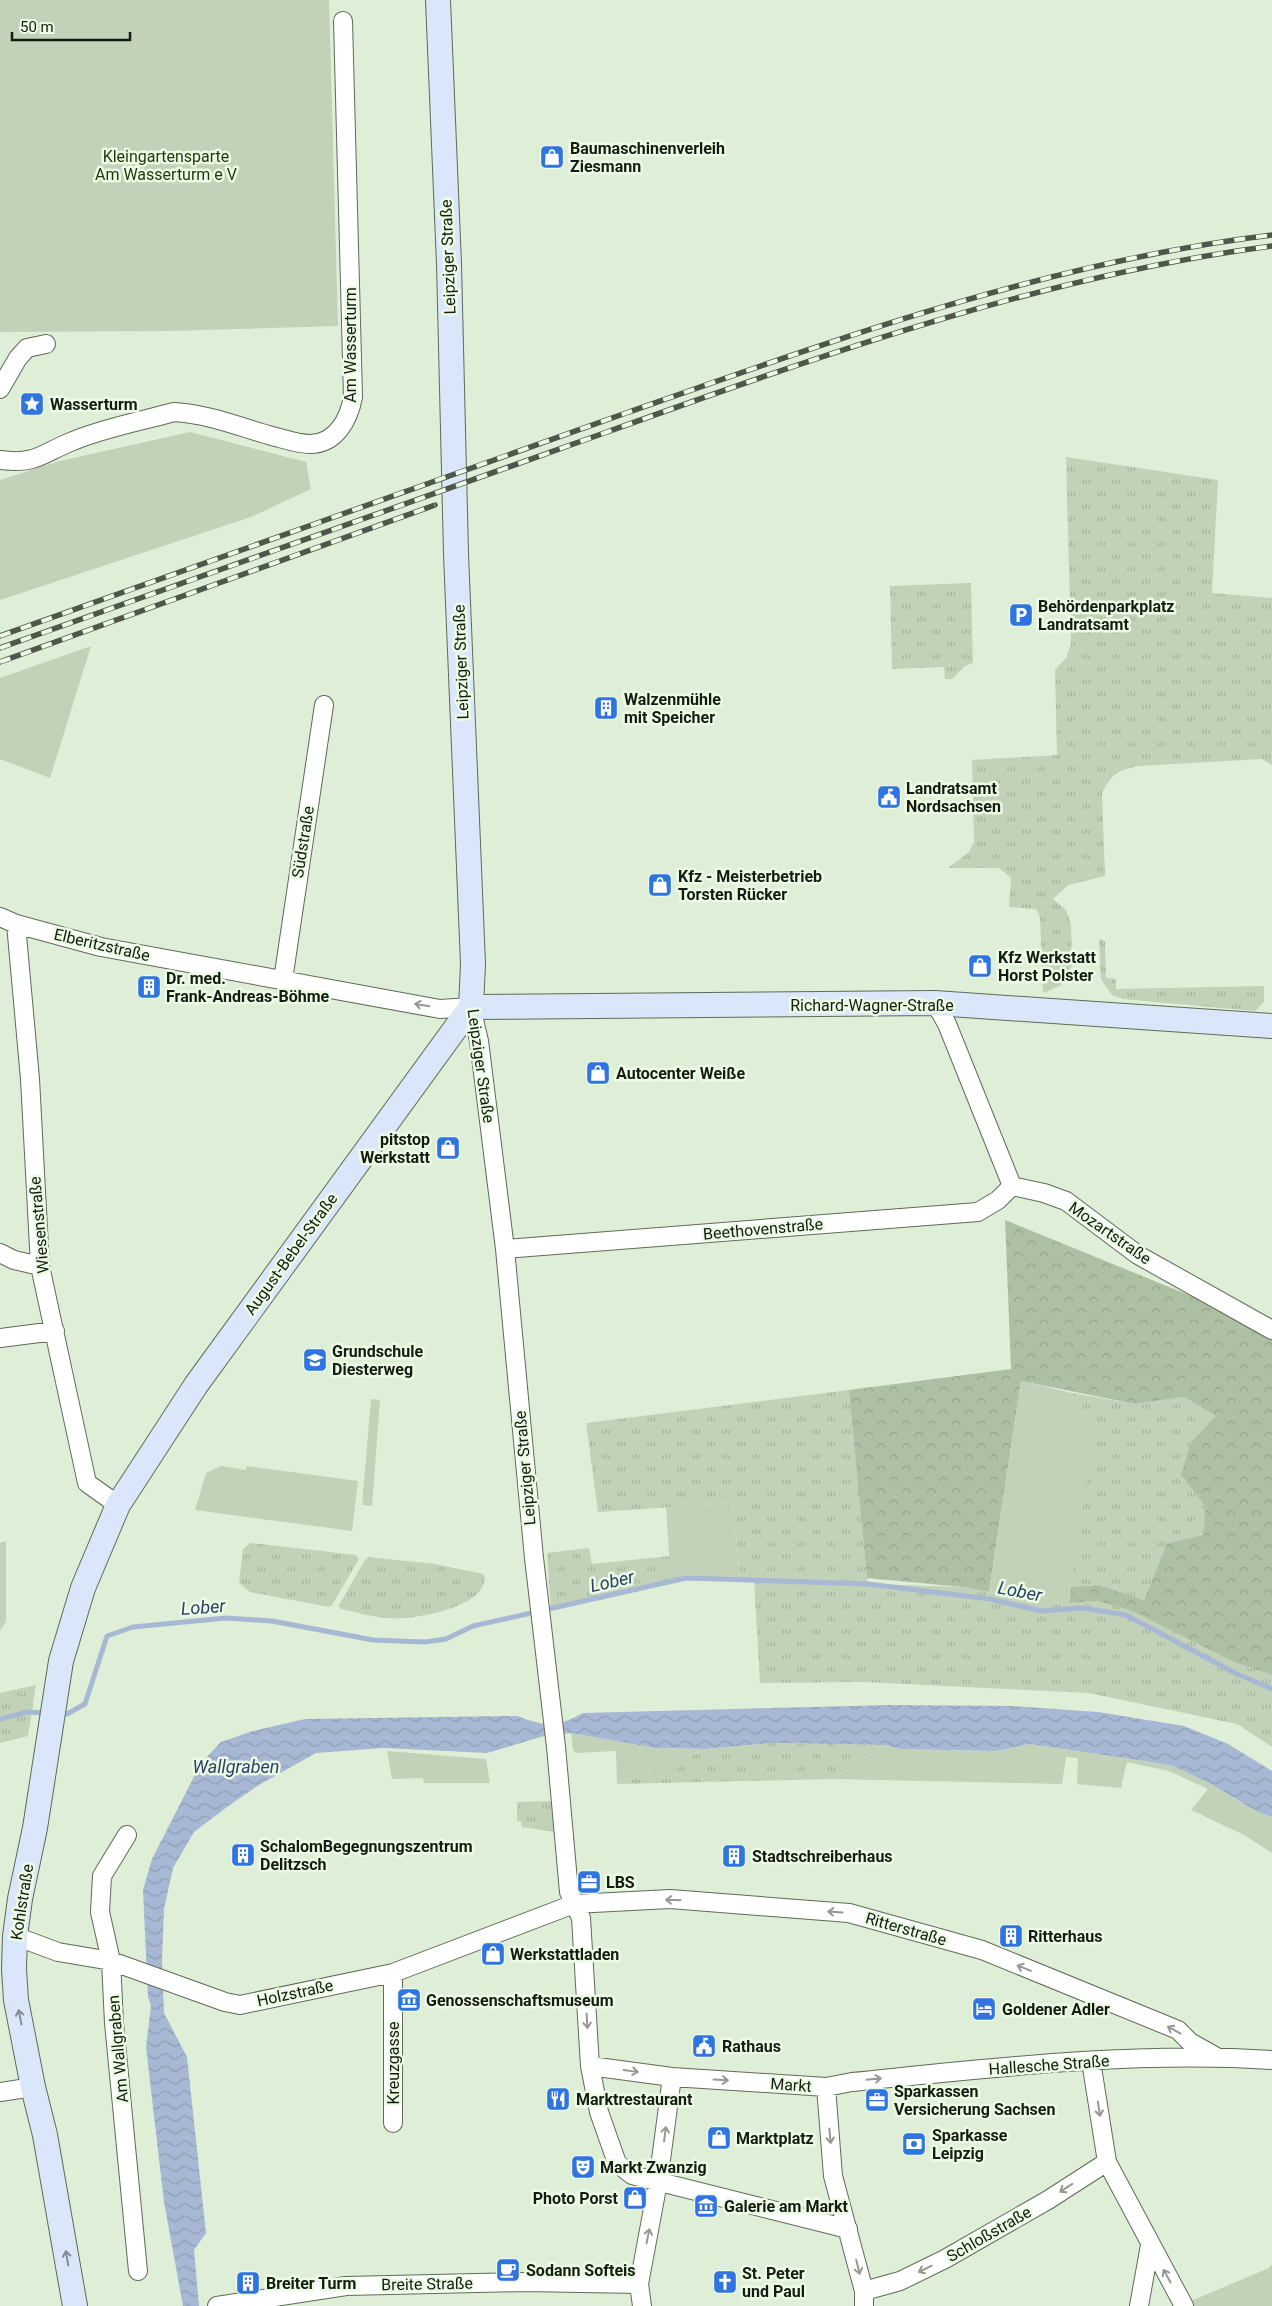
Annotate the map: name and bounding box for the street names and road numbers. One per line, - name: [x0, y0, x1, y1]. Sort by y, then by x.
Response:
- street label: Leipziger Straße: [436, 199, 460, 315]
- street label: Am Wasserturm: [341, 287, 360, 403]
- street label: Leipziger Straße: [449, 604, 473, 720]
- street label: Südstraße: [288, 805, 318, 879]
- street label: Elberitzstraße: [52, 925, 152, 965]
- street label: Richard-Wagner-Straße: [790, 996, 954, 1015]
- street label: Leipziger Straße: [464, 1008, 498, 1124]
- street label: Wiesenstraße: [25, 1176, 53, 1274]
- street label: August-Bebel-Straße: [241, 1189, 341, 1319]
- street label: Mozartstraße: [1065, 1198, 1155, 1268]
- street label: Beethovenstraße: [702, 1214, 824, 1244]
- street label: Leipziger Straße: [511, 1410, 539, 1526]
- street label: Kohlstraße: [7, 1863, 37, 1941]
- street label: Ritterstraße: [863, 1908, 949, 1950]
- street label: Holzstraße: [255, 1976, 335, 2010]
- street label: Am Wallgraben: [104, 1994, 132, 2104]
- street label: Kreuzgasse: [384, 2021, 403, 2105]
- street label: Hallesche Straße: [988, 2051, 1110, 2079]
- street label: Markt: [770, 2074, 812, 2096]
- street label: Schloßstraße: [943, 2202, 1035, 2266]
- street label: Breite Straße: [381, 2274, 473, 2294]

